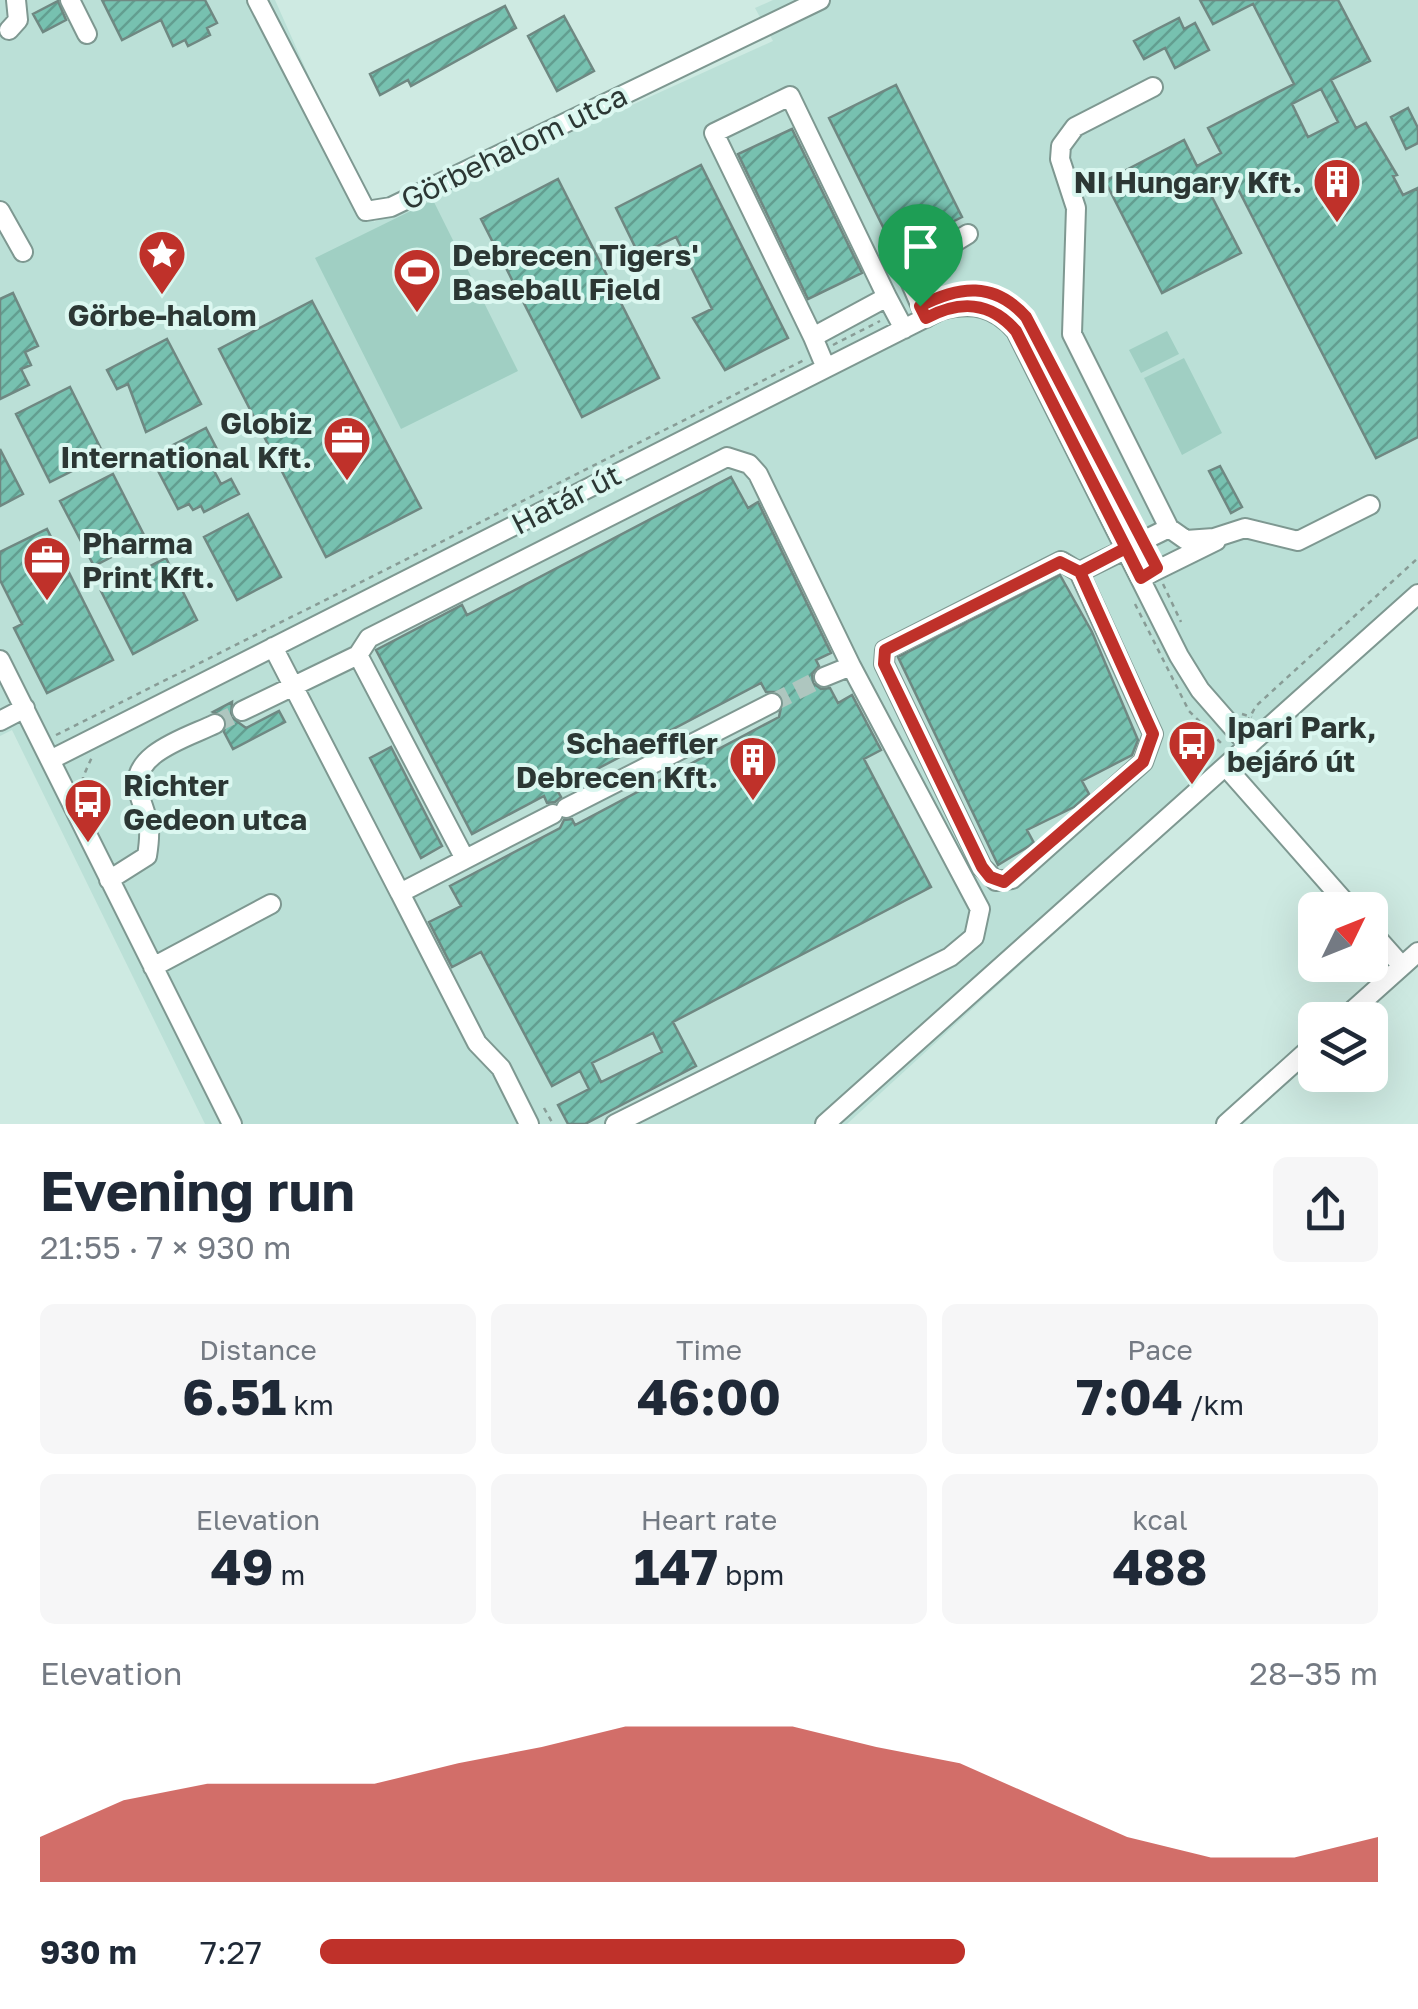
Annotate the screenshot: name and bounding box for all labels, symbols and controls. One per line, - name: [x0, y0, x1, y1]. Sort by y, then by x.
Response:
- street label: Görbehalom utca: [395, 77, 633, 217]
- building icon: NI Hungary Kft.: [1311, 156, 1363, 224]
- place label: NI Hungary Kft.: [1074, 164, 1302, 200]
- pin: [878, 204, 963, 307]
- icon: arrive: [893, 219, 948, 274]
- place icon: Görbe-halom: [136, 228, 188, 296]
- place label: Debrecen Tigers' Baseball Field: [452, 237, 699, 307]
- sports icon: Debrecen Tigers' Baseball Field: [391, 246, 443, 314]
- place label: Görbe-halom: [68, 297, 257, 333]
- place label: Globiz International Kft.: [60, 405, 312, 475]
- office icon: Globiz International Kft.: [321, 414, 373, 482]
- street label: Határ út: [505, 456, 627, 542]
- place label: Pharma Print Kft.: [82, 525, 215, 595]
- office icon: Pharma Print Kft.: [21, 534, 73, 602]
- place label: Ipari Park, bejáró út: [1227, 709, 1377, 779]
- bus stop icon: Ipari Park, bejáró út: [1166, 718, 1218, 786]
- place label: Schaeffler Debrecen Kft.: [516, 725, 718, 795]
- building icon: Schaeffler Debrecen Kft.: [727, 734, 779, 802]
- place label: Richter Gedeon utca: [123, 767, 307, 837]
- bus stop icon: Richter Gedeon utca: [62, 776, 114, 844]
- north arrow: [1298, 892, 1388, 982]
- map controls: [1298, 892, 1388, 1092]
- button: layers: [1298, 1002, 1388, 1092]
- text: Evening run: [40, 1157, 355, 1223]
- button: share: [1273, 1157, 1378, 1262]
- text: 21:55 · 7 × 930 m: [40, 1228, 291, 1266]
- text: Distance: [199, 1333, 317, 1366]
- text: Time: [676, 1333, 742, 1366]
- text: Pace: [1127, 1333, 1193, 1366]
- text: 6.51: [182, 1366, 286, 1426]
- text: 46:00: [637, 1366, 781, 1426]
- text: 7:04: [1076, 1366, 1183, 1426]
- text: km: [286, 1388, 334, 1421]
- text: /km: [1183, 1388, 1244, 1421]
- text: Elevation: [196, 1503, 320, 1536]
- text: Heart rate: [641, 1503, 777, 1536]
- text: kcal: [1132, 1503, 1188, 1536]
- text: 49: [211, 1536, 274, 1596]
- text: 147: [634, 1536, 718, 1596]
- text: 488: [1112, 1536, 1208, 1596]
- text: m: [274, 1558, 305, 1591]
- text: bpm: [718, 1558, 784, 1591]
- text: Elevation: [40, 1654, 182, 1692]
- text: 28–35 m: [1249, 1654, 1378, 1692]
- text: 930 m: [40, 1933, 137, 1971]
- text: 7:27: [200, 1933, 262, 1971]

